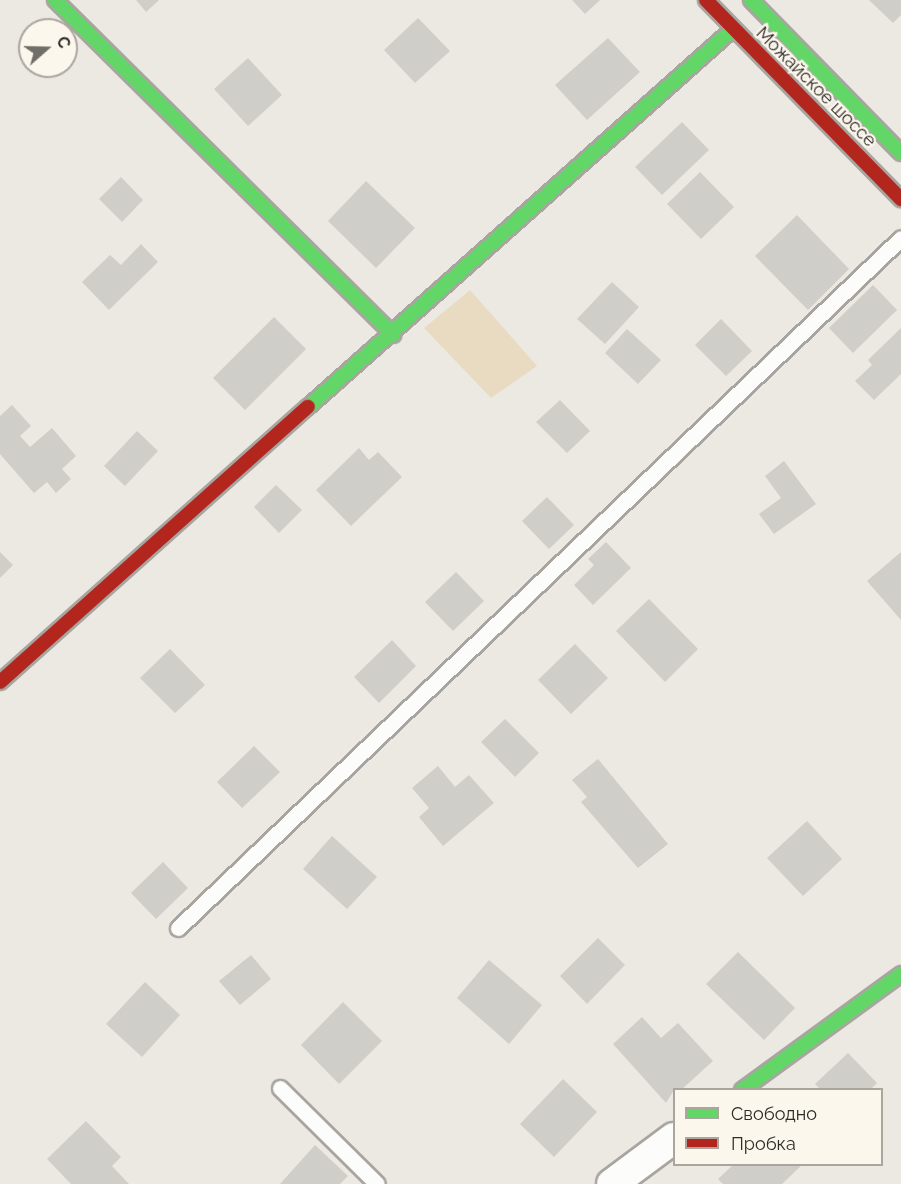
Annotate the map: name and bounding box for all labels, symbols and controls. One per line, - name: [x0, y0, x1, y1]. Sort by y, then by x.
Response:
- north arrow: [18, 18, 78, 78]
- street label: Можайское шоссе: [751, 22, 881, 152]
- text: С: [53, 34, 74, 51]
- legend: [673, 1088, 883, 1166]
- text: Свободно: [731, 1103, 817, 1124]
- text: Пробка: [731, 1133, 796, 1154]

